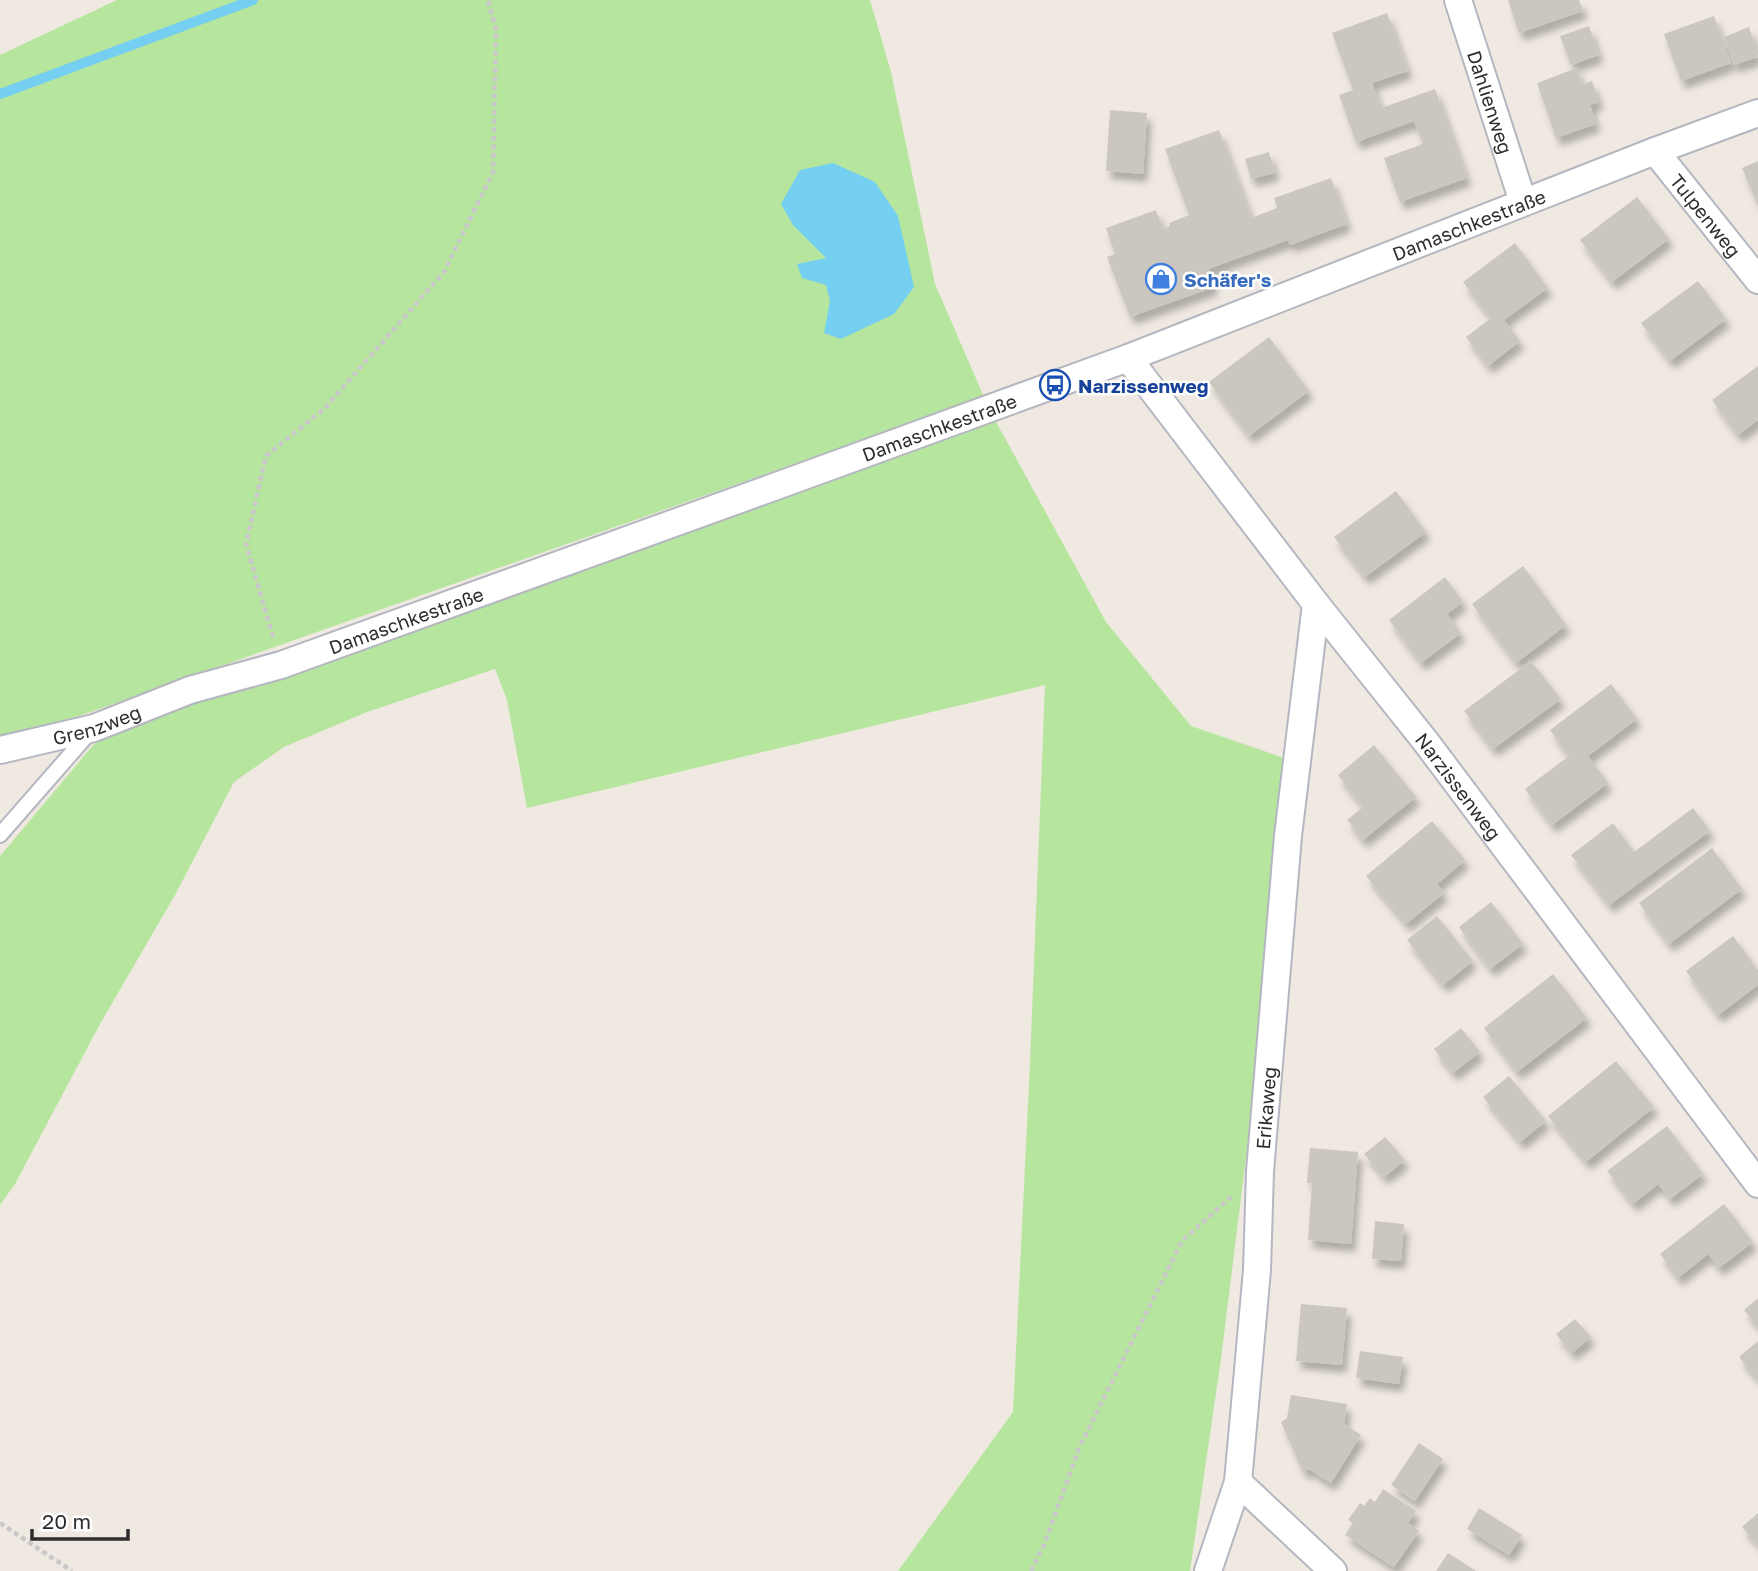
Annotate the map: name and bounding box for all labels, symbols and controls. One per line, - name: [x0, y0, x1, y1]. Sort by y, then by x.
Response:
- street label: Dahlienweg: [1463, 47, 1518, 156]
- street label: Tulpenweg: [1666, 169, 1746, 261]
- street label: Damaschkestraße: [1389, 184, 1549, 265]
- shop icon: Schäfer's: [1144, 262, 1178, 296]
- place label: Schäfer's: [1184, 268, 1272, 291]
- bus stop icon: Narzissenweg: [1038, 368, 1072, 402]
- place label: Narzissenweg: [1078, 374, 1208, 397]
- street label: Damaschkestraße: [859, 388, 1020, 465]
- street label: Damaschkestraße: [325, 581, 486, 658]
- street label: Grenzweg: [50, 699, 144, 749]
- street label: Narzissenweg: [1411, 728, 1507, 844]
- street label: Erikaweg: [1250, 1066, 1280, 1150]
- scale bar: [32, 1498, 128, 1542]
- text: 20 m: [42, 1508, 91, 1534]

